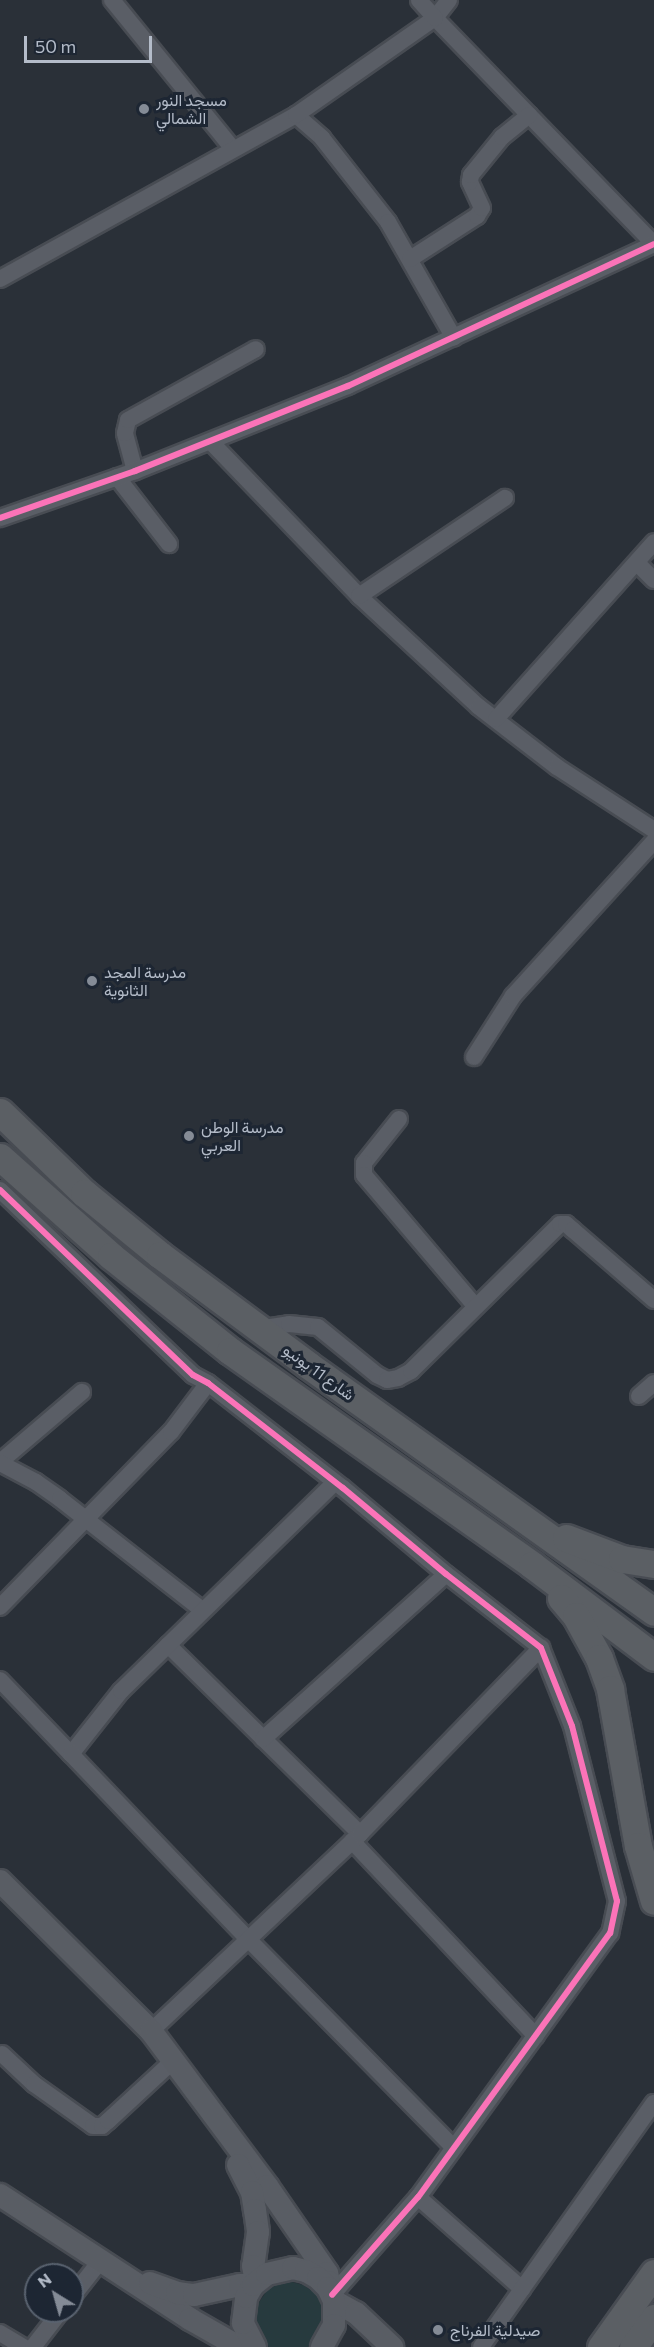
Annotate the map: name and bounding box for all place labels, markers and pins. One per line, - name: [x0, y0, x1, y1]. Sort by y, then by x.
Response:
- place label: مسجد النور الشمالي: [156, 90, 227, 128]
- marker: مسجد النور الشمالي: [137, 102, 151, 116]
- place label: مدرسة المجد الثانوية: [104, 962, 186, 1000]
- marker: مدرسة المجد الثانوية: [85, 974, 99, 988]
- place label: مدرسة الوطن العربي: [201, 1117, 284, 1155]
- marker: مدرسة الوطن العربي: [182, 1129, 196, 1143]
- place label: صيدلية الفرناج: [450, 2320, 540, 2340]
- marker: صيدلية الفرناج: [431, 2323, 445, 2337]

